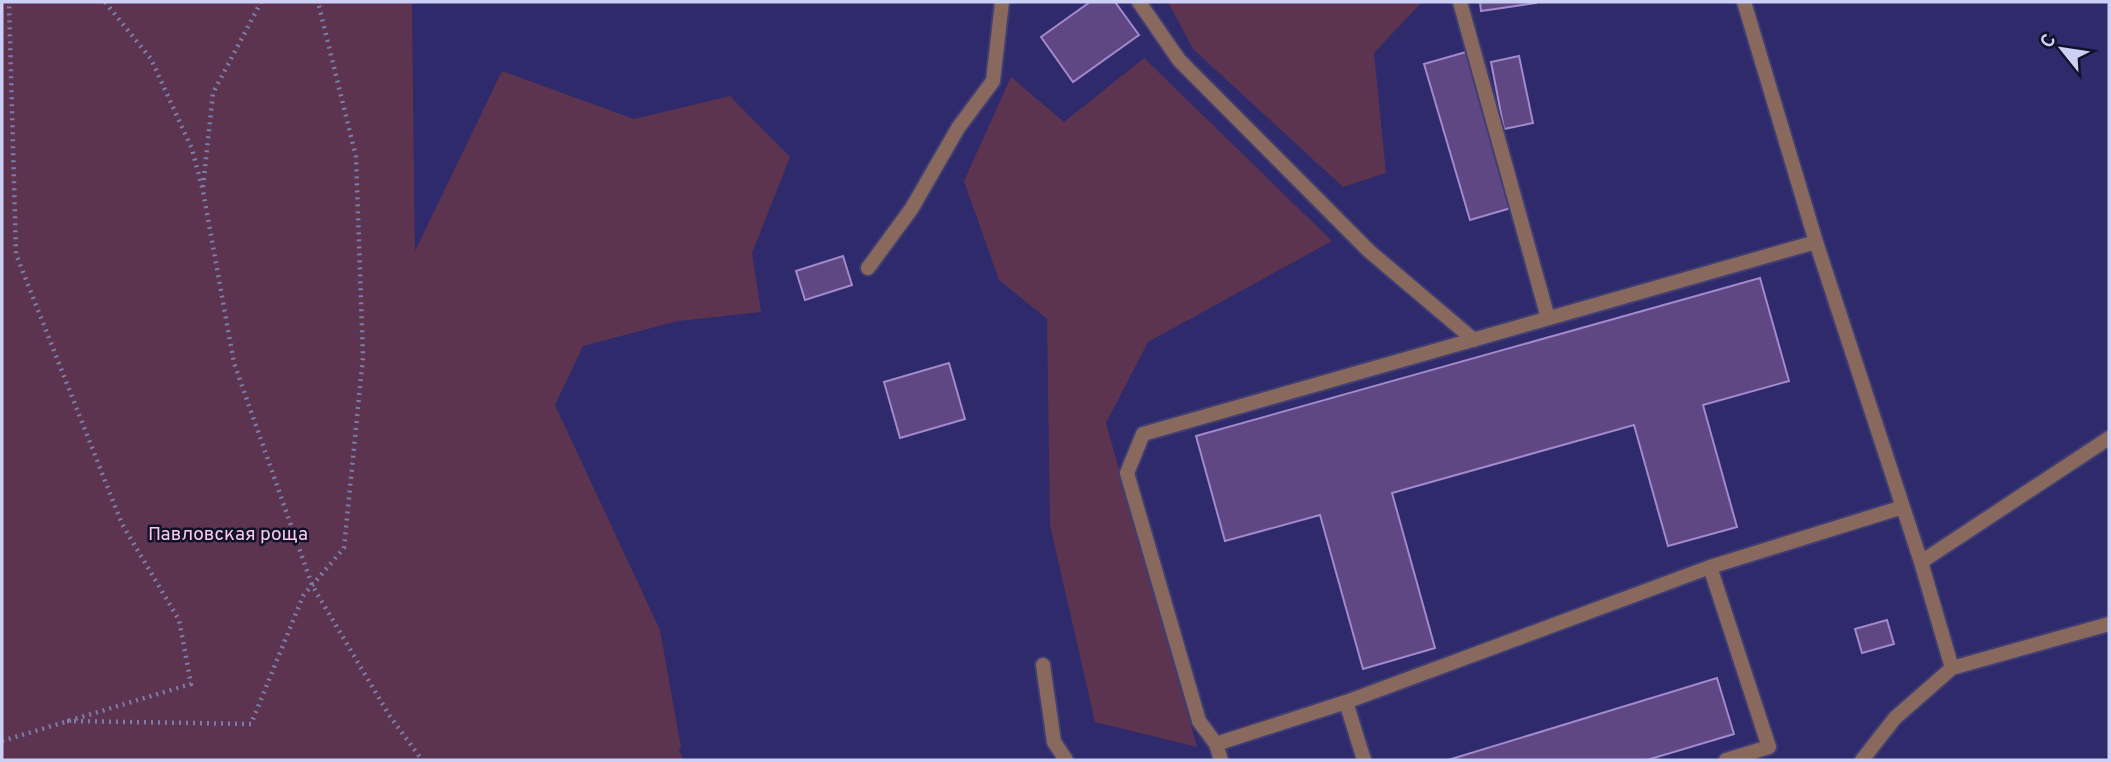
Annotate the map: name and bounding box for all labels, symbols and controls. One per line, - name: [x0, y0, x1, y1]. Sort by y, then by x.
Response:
- north arrow: [2027, 14, 2097, 84]
- text: С: [2036, 30, 2062, 53]
- park label: Павловская роща: [148, 523, 308, 547]

